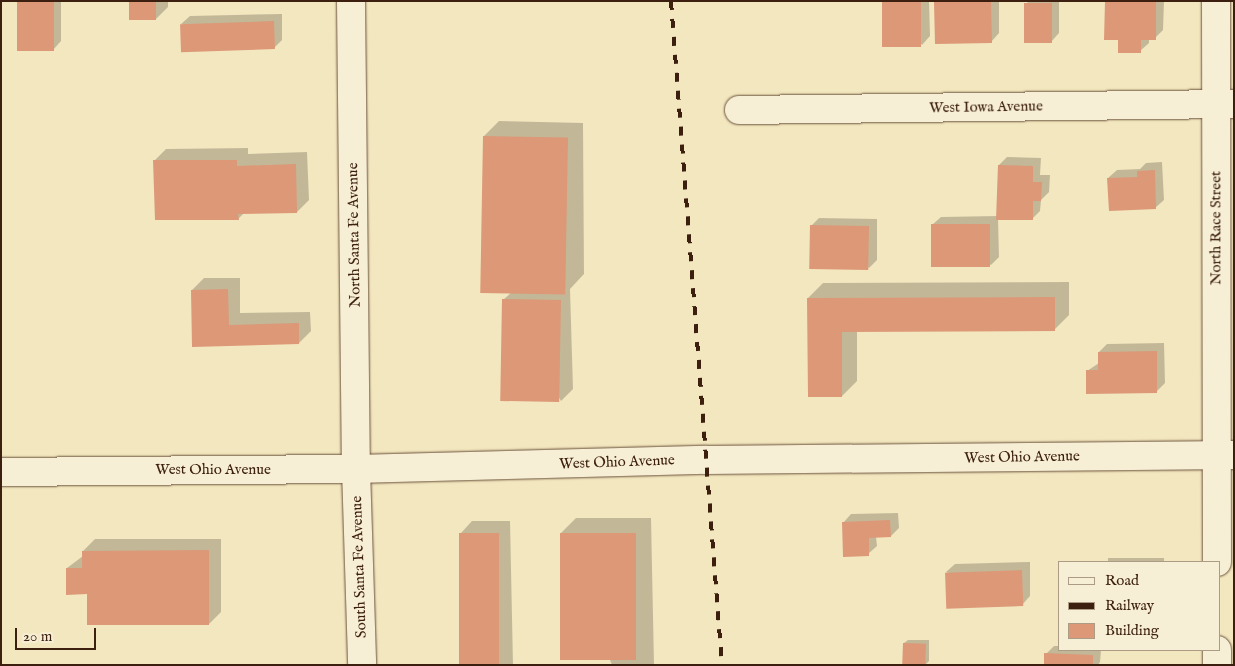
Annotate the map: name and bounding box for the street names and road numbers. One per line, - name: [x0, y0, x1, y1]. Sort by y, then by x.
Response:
- street label: West Iowa Avenue: [929, 97, 1043, 117]
- street label: North Santa Fe Avenue: [344, 162, 364, 308]
- street label: North Race Street: [1207, 171, 1225, 285]
- street label: West Ohio Avenue: [964, 447, 1080, 467]
- street label: West Ohio Avenue: [559, 451, 675, 473]
- street label: West Ohio Avenue: [155, 461, 271, 479]
- street label: South Santa Fe Avenue: [348, 496, 370, 638]

